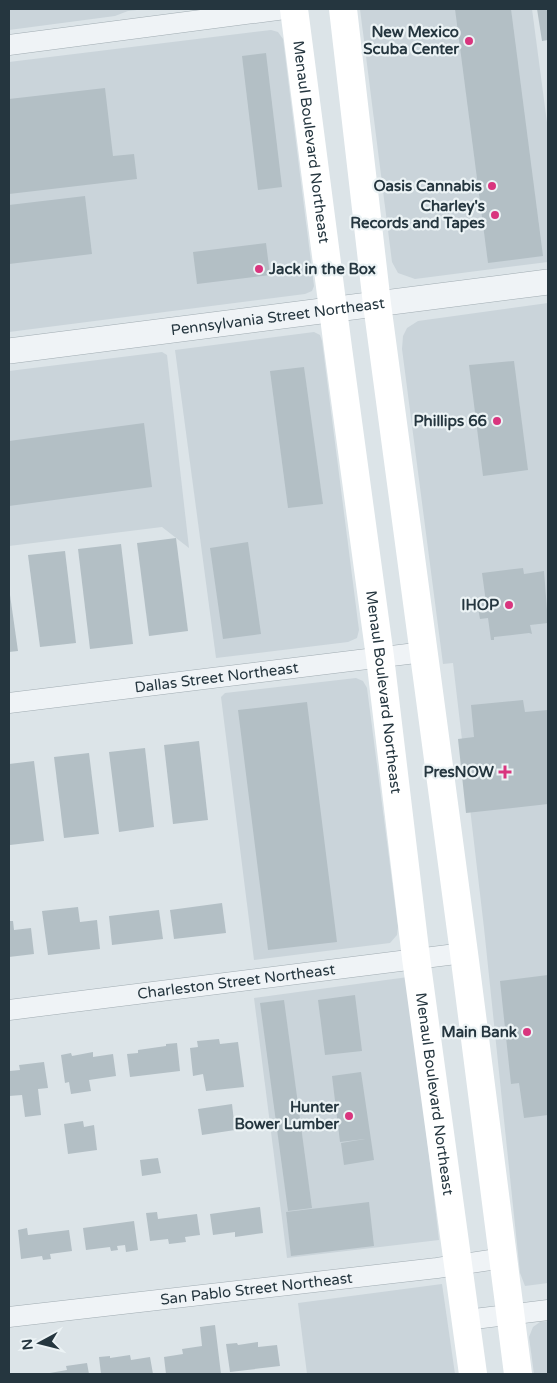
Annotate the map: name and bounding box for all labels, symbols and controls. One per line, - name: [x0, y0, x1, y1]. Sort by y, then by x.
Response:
- place label: New Mexico Scuba Center: [363, 23, 459, 58]
- marker: New Mexico Scuba Center: [463, 35, 475, 47]
- street label: Menaul Boulevard Northeast: [289, 39, 333, 245]
- place label: Oasis Cannabis: [374, 177, 482, 195]
- marker: Oasis Cannabis: [486, 180, 498, 192]
- place label: Charley's Records and Tapes: [350, 197, 485, 233]
- marker: Charley's Records and Tapes: [489, 209, 501, 221]
- place label: Jack in the Box: [268, 260, 376, 278]
- marker: Jack in the Box: [253, 263, 265, 275]
- street label: Pennsylvania Street Northeast: [170, 294, 386, 339]
- place label: Phillips 66: [414, 412, 487, 431]
- marker: Phillips 66: [491, 415, 503, 427]
- street label: Menaul Boulevard Northeast: [362, 589, 405, 795]
- place label: IHOP: [461, 596, 499, 614]
- marker: IHOP: [503, 599, 515, 611]
- street label: Dallas Street Northeast: [134, 658, 300, 696]
- place label: PresNOW: [424, 763, 495, 781]
- marker: PresNOW: [498, 765, 512, 779]
- street label: Charleston Street Northeast: [136, 960, 336, 1003]
- street label: Menaul Boulevard Northeast: [412, 991, 457, 1197]
- place label: Main Bank: [441, 1023, 517, 1041]
- marker: Main Bank: [521, 1026, 533, 1038]
- place label: Hunter Bower Lumber: [235, 1098, 339, 1133]
- marker: Hunter Bower Lumber: [343, 1110, 355, 1122]
- street label: San Pablo Street Northeast: [159, 1269, 354, 1309]
- north arrow: [15, 1318, 65, 1368]
- text: N: [18, 1338, 37, 1351]

